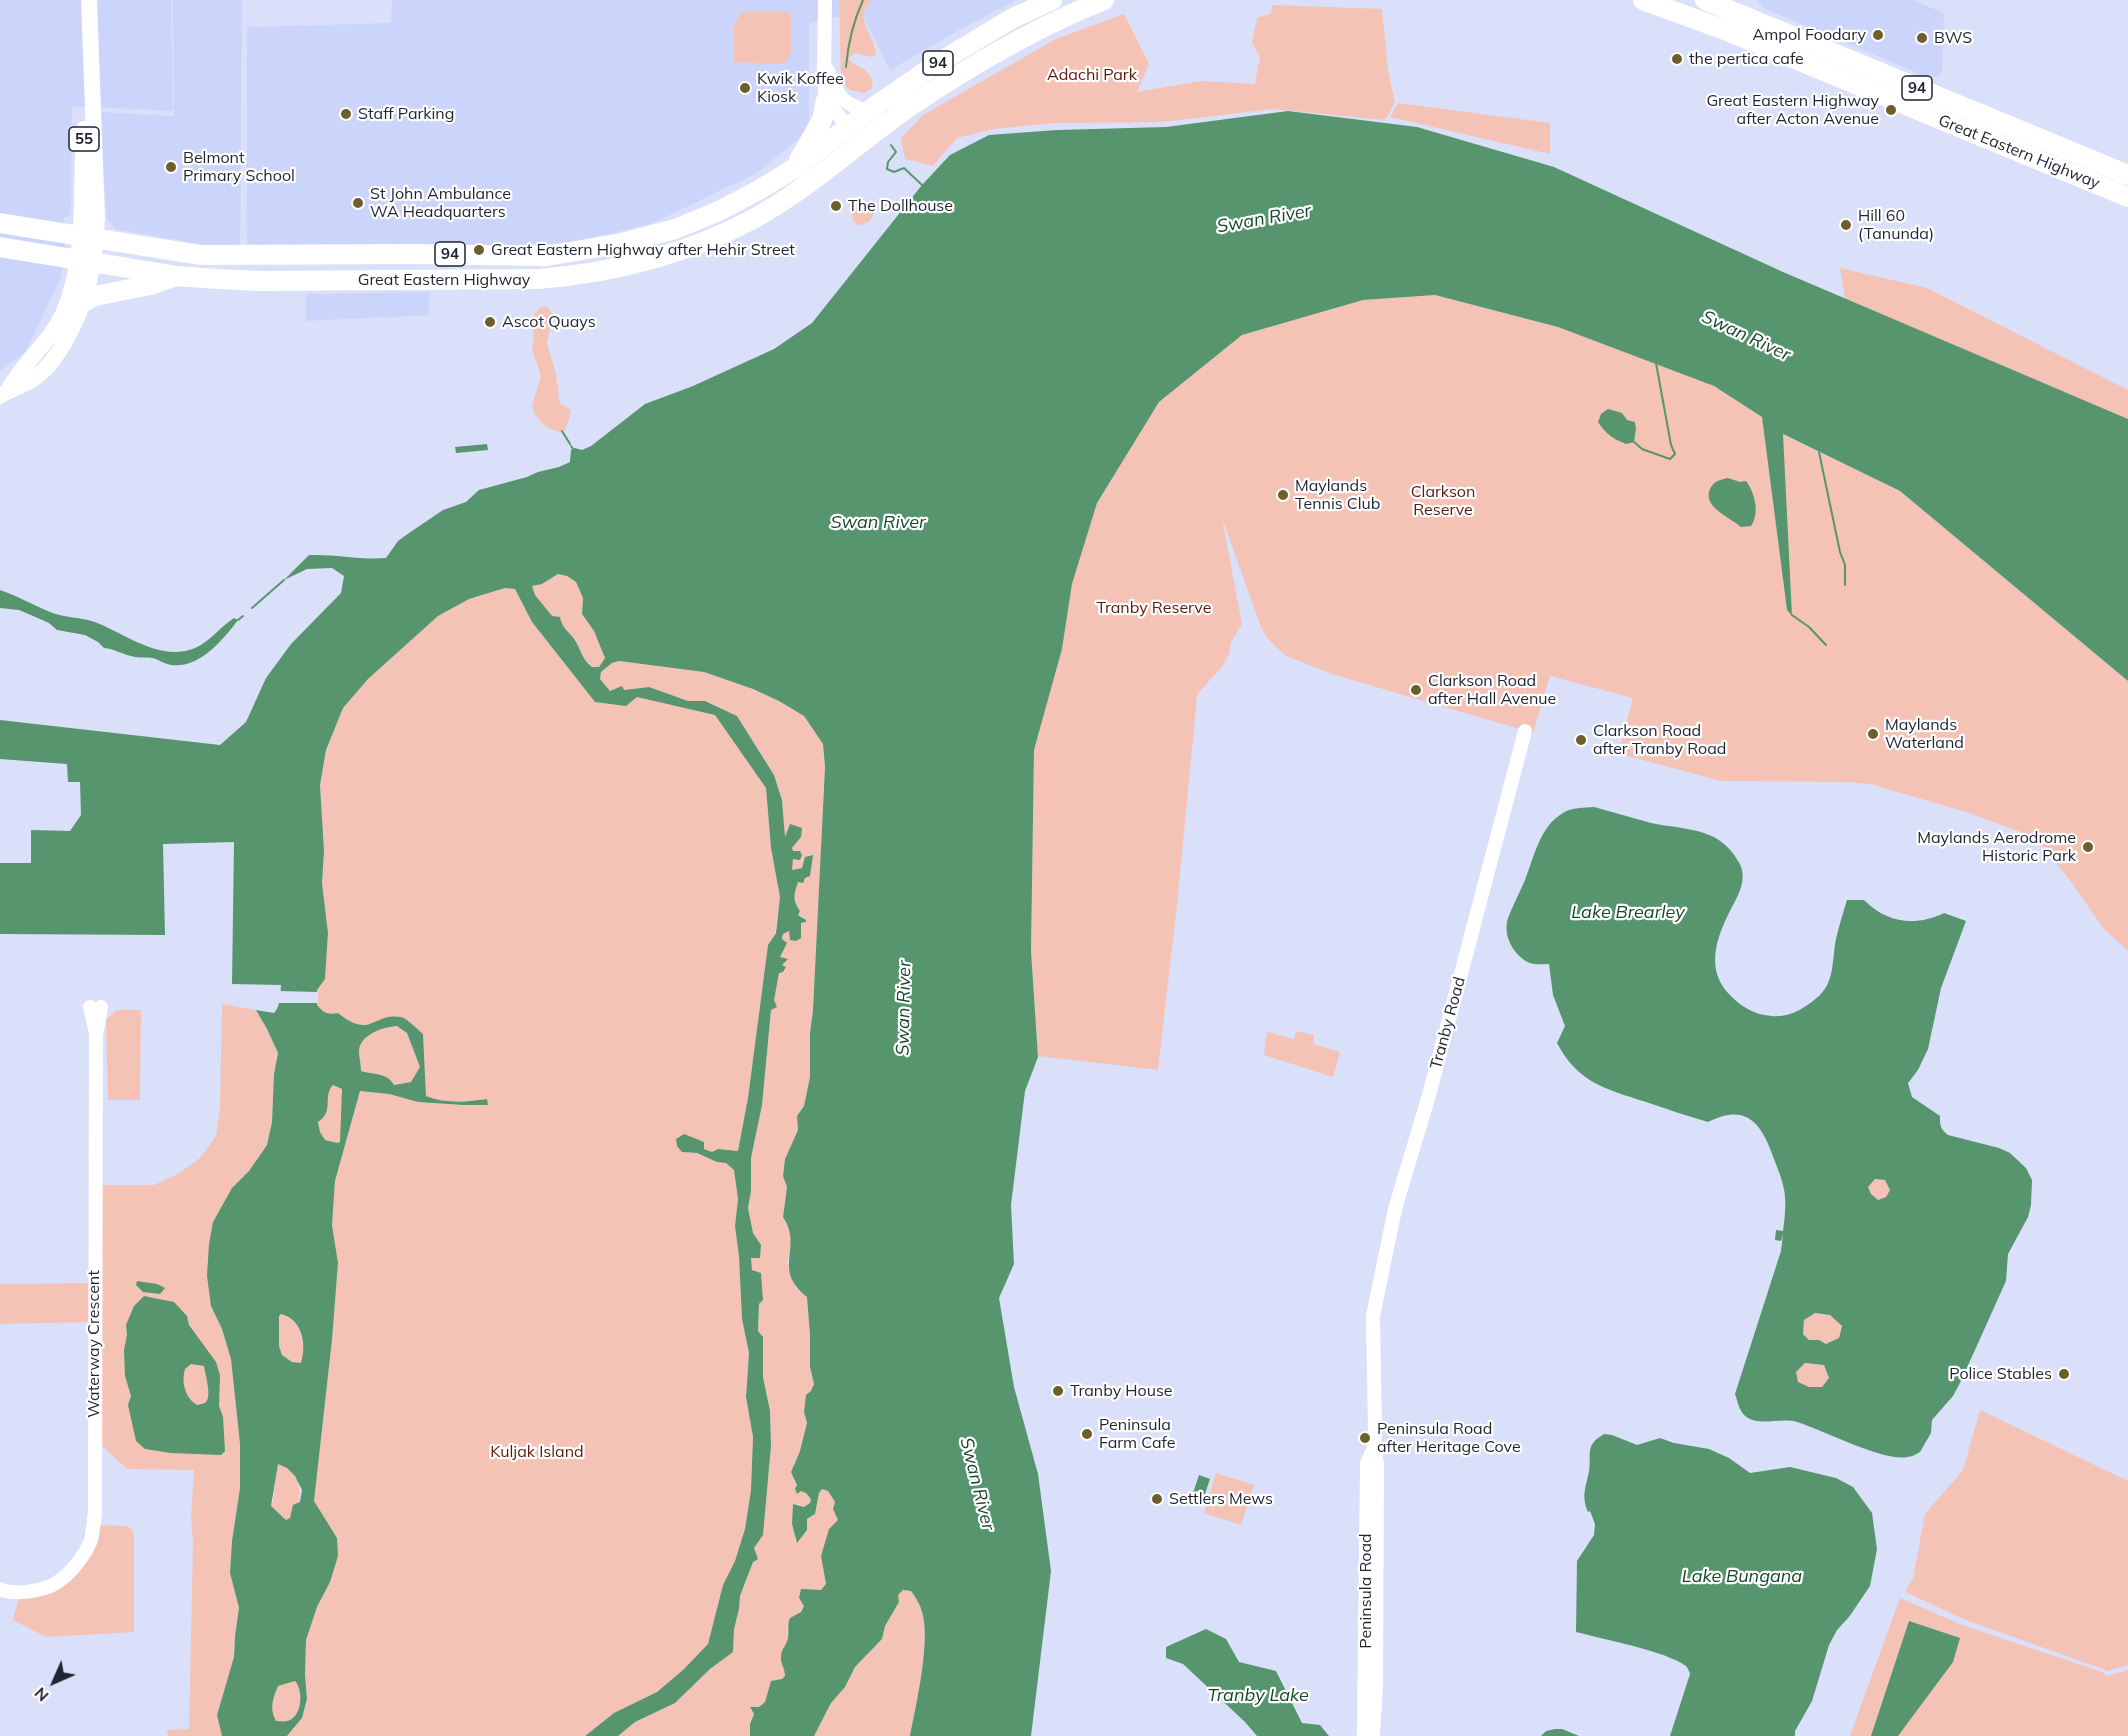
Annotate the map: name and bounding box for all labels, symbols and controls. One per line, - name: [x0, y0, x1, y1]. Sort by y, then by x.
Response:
- place label: Ampol Foodary: [1753, 25, 1866, 45]
- marker: Ampol Foodary: [1871, 28, 1885, 42]
- place label: BWS: [1934, 28, 1972, 48]
- marker: BWS: [1915, 31, 1929, 45]
- place label: the pertica cafe: [1689, 49, 1804, 69]
- road number: 94: [923, 51, 953, 75]
- marker: the pertica cafe: [1670, 52, 1684, 66]
- park label: Adachi Park: [1047, 65, 1137, 85]
- place label: Kwik Koffee Kiosk: [757, 69, 844, 107]
- road number: 94: [1902, 76, 1932, 100]
- marker: Kwik Koffee Kiosk: [738, 81, 752, 95]
- place label: Great Eastern Highway after Acton Avenue: [1706, 91, 1879, 129]
- marker: Great Eastern Highway after Acton Avenue: [1884, 103, 1898, 117]
- place label: Staff Parking: [358, 104, 454, 124]
- marker: Staff Parking: [339, 107, 353, 121]
- street label: Great Eastern Highway: [1935, 111, 2103, 193]
- road number: 55: [69, 127, 99, 151]
- place label: Belmont Primary School: [183, 148, 295, 186]
- marker: Belmont Primary School: [164, 160, 178, 174]
- place label: St John Ambulance WA Headquarters: [370, 184, 511, 222]
- marker: St John Ambulance WA Headquarters: [351, 196, 365, 210]
- place label: The Dollhouse: [848, 196, 953, 216]
- marker: The Dollhouse: [829, 199, 843, 213]
- water label: Swan River: [1215, 200, 1313, 238]
- place label: Hill 60 (Tanunda): [1858, 206, 1934, 244]
- marker: Hill 60 (Tanunda): [1839, 218, 1853, 232]
- place label: Great Eastern Highway after Hehir Street: [491, 240, 795, 260]
- road number: 94: [435, 242, 465, 266]
- marker: Great Eastern Highway after Hehir Street: [472, 243, 486, 257]
- street label: Great Eastern Highway: [358, 270, 530, 290]
- water label: Swan River: [1698, 306, 1794, 366]
- place label: Ascot Quays: [502, 312, 596, 332]
- marker: Ascot Quays: [483, 315, 497, 329]
- place label: Maylands Tennis Club: [1295, 476, 1380, 514]
- park label: Clarkson Reserve: [1411, 482, 1475, 520]
- marker: Maylands Tennis Club: [1276, 488, 1290, 502]
- water label: Swan River: [830, 512, 926, 534]
- park label: Tranby Reserve: [1097, 598, 1211, 618]
- place label: Clarkson Road after Hall Avenue: [1428, 671, 1556, 709]
- marker: Clarkson Road after Hall Avenue: [1409, 683, 1423, 697]
- place label: Maylands Waterland: [1885, 715, 1964, 753]
- place label: Clarkson Road after Tranby Road: [1593, 721, 1726, 759]
- marker: Maylands Waterland: [1866, 727, 1880, 741]
- marker: Clarkson Road after Tranby Road: [1574, 733, 1588, 747]
- place label: Maylands Aerodrome Historic Park: [1917, 828, 2076, 866]
- marker: Maylands Aerodrome Historic Park: [2081, 840, 2095, 854]
- water label: Lake Brearley: [1571, 902, 1685, 924]
- water label: Swan River: [892, 960, 916, 1056]
- street label: Tranby Road: [1426, 975, 1470, 1071]
- street label: Waterway Crescent: [84, 1270, 104, 1418]
- place label: Police Stables: [1949, 1364, 2052, 1384]
- marker: Police Stables: [2057, 1367, 2071, 1381]
- place label: Tranby House: [1070, 1381, 1173, 1401]
- marker: Tranby House: [1051, 1384, 1065, 1398]
- place label: Peninsula Farm Cafe: [1099, 1415, 1175, 1453]
- place label: Peninsula Road after Heritage Cove: [1377, 1419, 1521, 1457]
- marker: Peninsula Farm Cafe: [1080, 1427, 1094, 1441]
- marker: Peninsula Road after Heritage Cove: [1358, 1431, 1372, 1445]
- water label: Swan River: [955, 1435, 999, 1533]
- park label: Kuljak Island: [490, 1442, 584, 1462]
- place label: Settlers Mews: [1169, 1489, 1273, 1509]
- marker: Settlers Mews: [1150, 1492, 1164, 1506]
- street label: Peninsula Road: [1356, 1533, 1376, 1649]
- water label: Lake Bungana: [1682, 1566, 1802, 1588]
- north arrow: [24, 1652, 84, 1712]
- text: N: [30, 1683, 53, 1706]
- water label: Tranby Lake: [1207, 1685, 1309, 1707]

